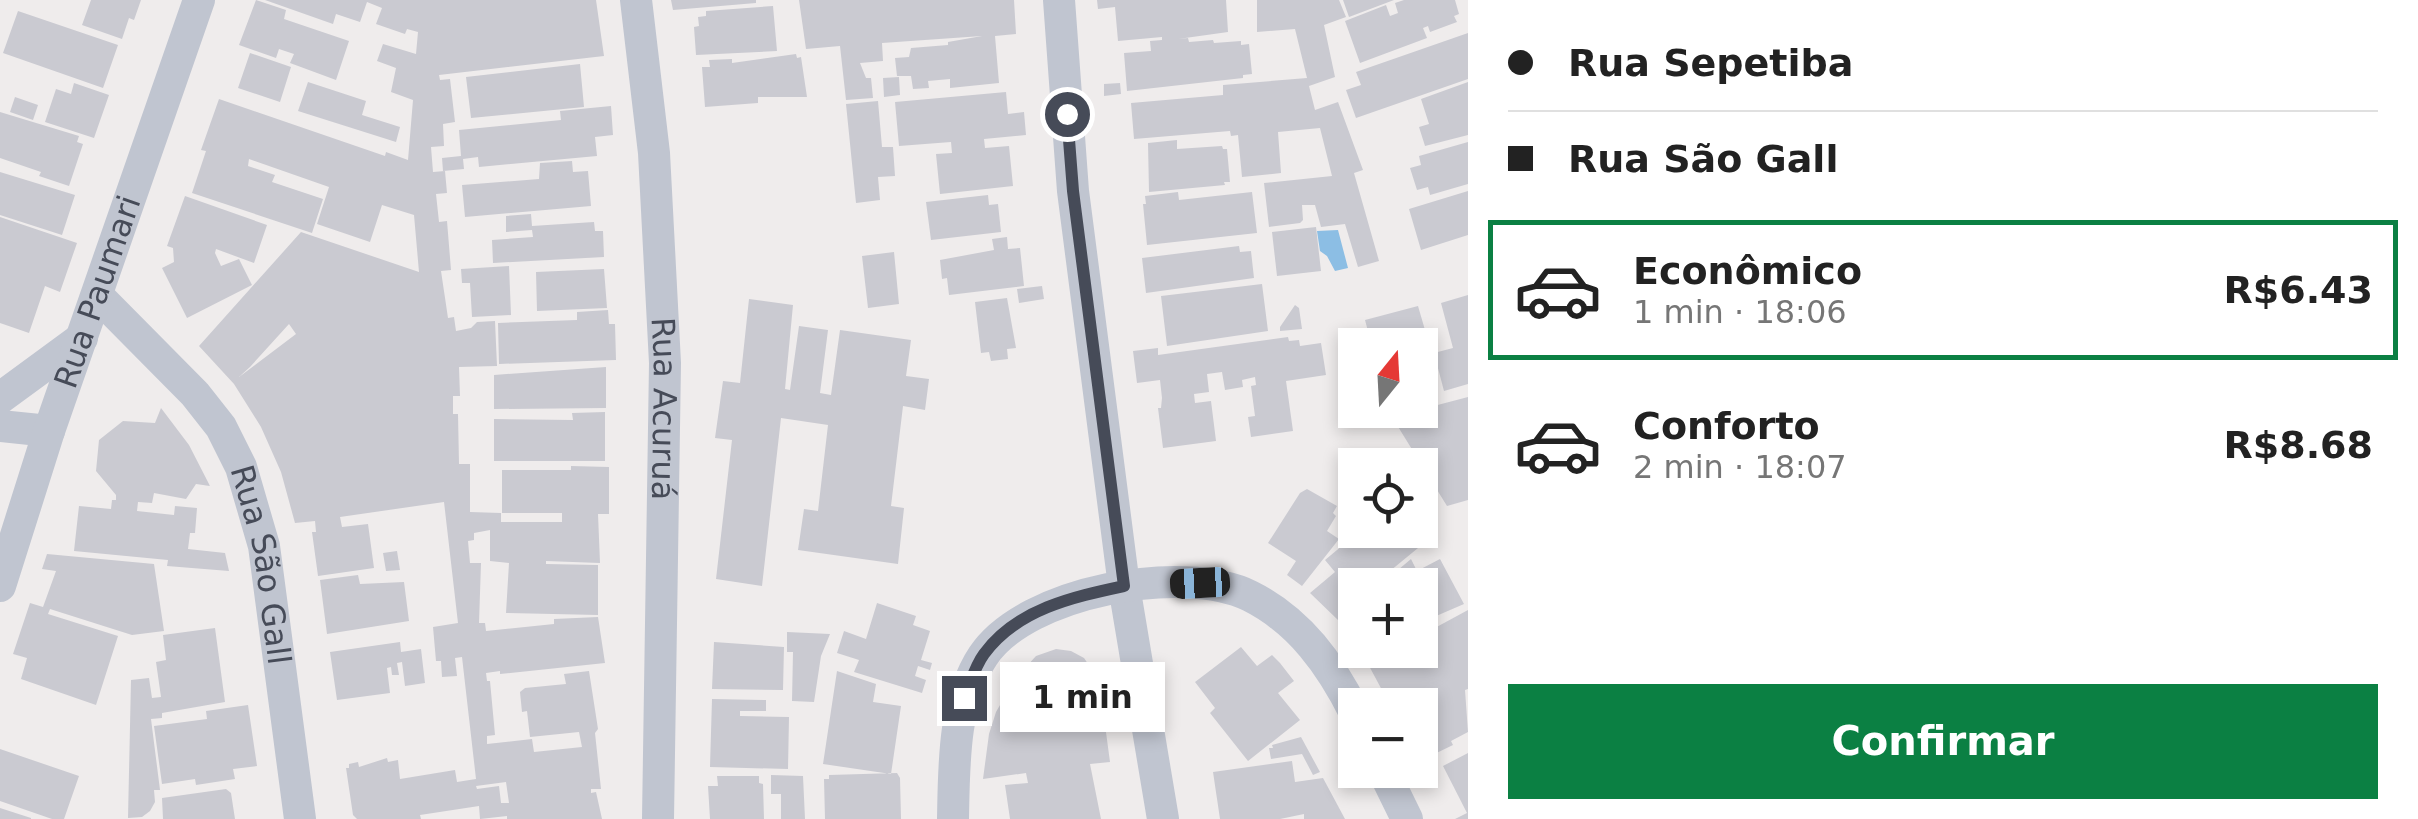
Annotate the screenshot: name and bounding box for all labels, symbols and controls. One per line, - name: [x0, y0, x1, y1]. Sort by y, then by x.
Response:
- text: Rua Sepetiba: [1568, 41, 1853, 85]
- route start: [1045, 92, 1090, 137]
- text: Rua São Gall: [1568, 137, 1838, 181]
- street label: Rua Paumari: [46, 190, 149, 393]
- icon: car: [1513, 245, 1603, 335]
- text: Econômico: [1633, 249, 1862, 293]
- text: R$6.43: [2224, 268, 2373, 312]
- text: 1 min · 18:06: [1633, 293, 1847, 331]
- street label: Rua Acuruá: [644, 316, 684, 500]
- north arrow: [1338, 328, 1438, 428]
- map controls: [1338, 328, 1438, 788]
- icon: car: [1513, 400, 1603, 490]
- text: Conforto: [1633, 404, 1820, 448]
- text: R$8.68: [2224, 423, 2373, 467]
- button: locate: [1338, 448, 1438, 548]
- text: 2 min · 18:07: [1633, 448, 1847, 486]
- street label: Rua São Gall: [222, 461, 298, 667]
- car: [1169, 566, 1231, 600]
- button: +: [1338, 568, 1438, 668]
- callout: 1 min: [999, 663, 1164, 733]
- route end: [942, 676, 987, 721]
- text: 1 min: [1032, 678, 1133, 716]
- button: Confirmar: [1508, 684, 2378, 799]
- button: −: [1338, 688, 1438, 788]

